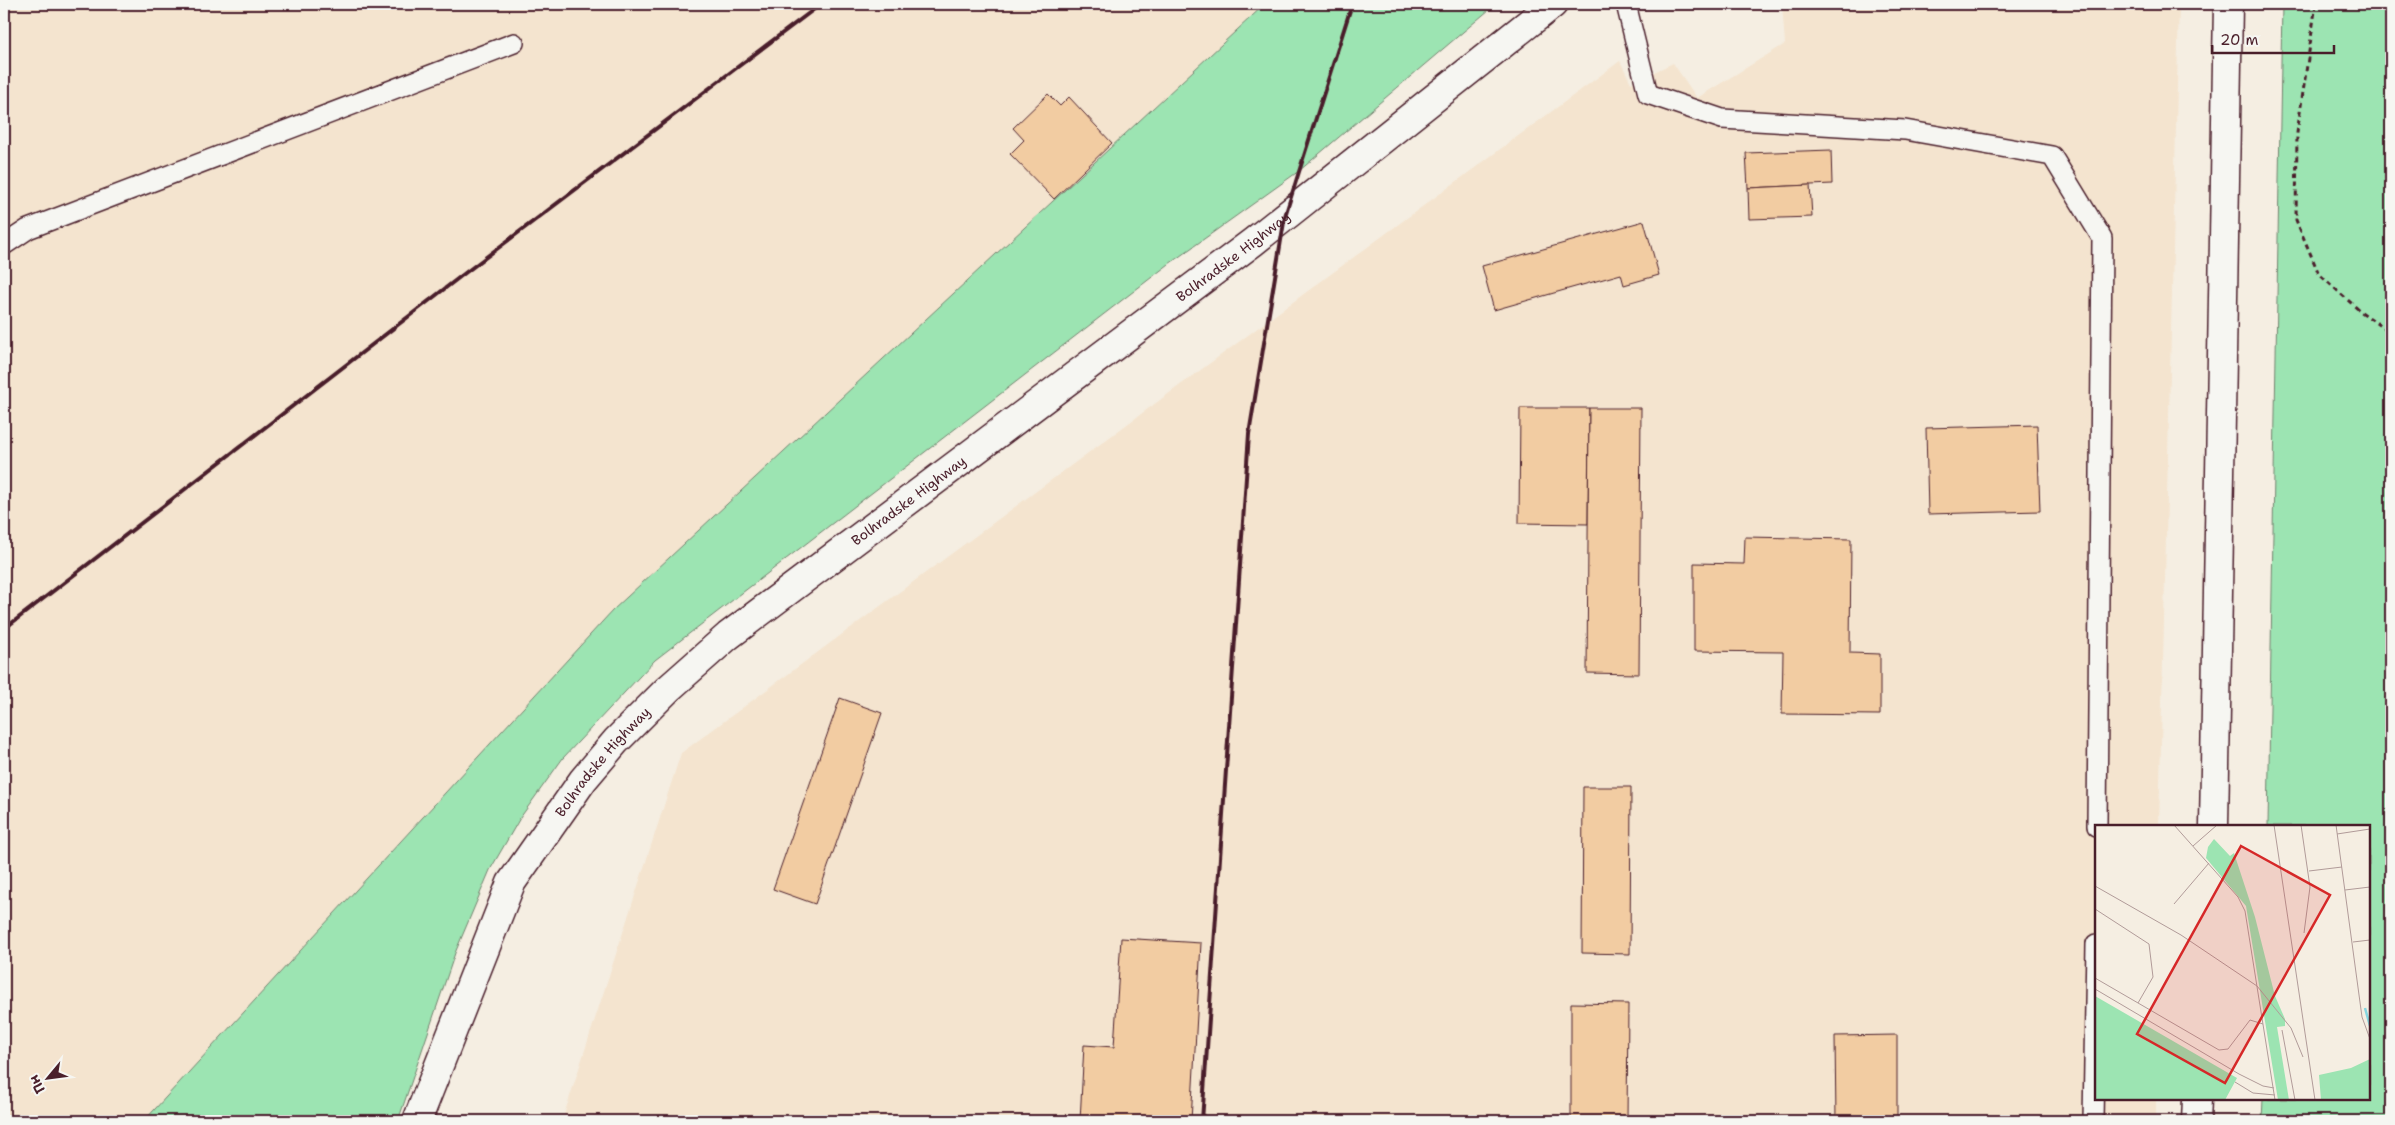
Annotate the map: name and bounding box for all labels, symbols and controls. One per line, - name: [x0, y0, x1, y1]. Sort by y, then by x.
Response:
- scale bar: [2212, 22, 2335, 54]
- text: 20 m: [2220, 30, 2259, 50]
- street label: Bolhradske Highway: [1172, 207, 1294, 306]
- street label: Bolhradske Highway: [848, 452, 969, 549]
- street label: Bolhradske Highway: [551, 703, 654, 820]
- inset map: [2095, 825, 2370, 1100]
- north arrow: [22, 1052, 72, 1102]
- text: Пн: [24, 1072, 49, 1097]

